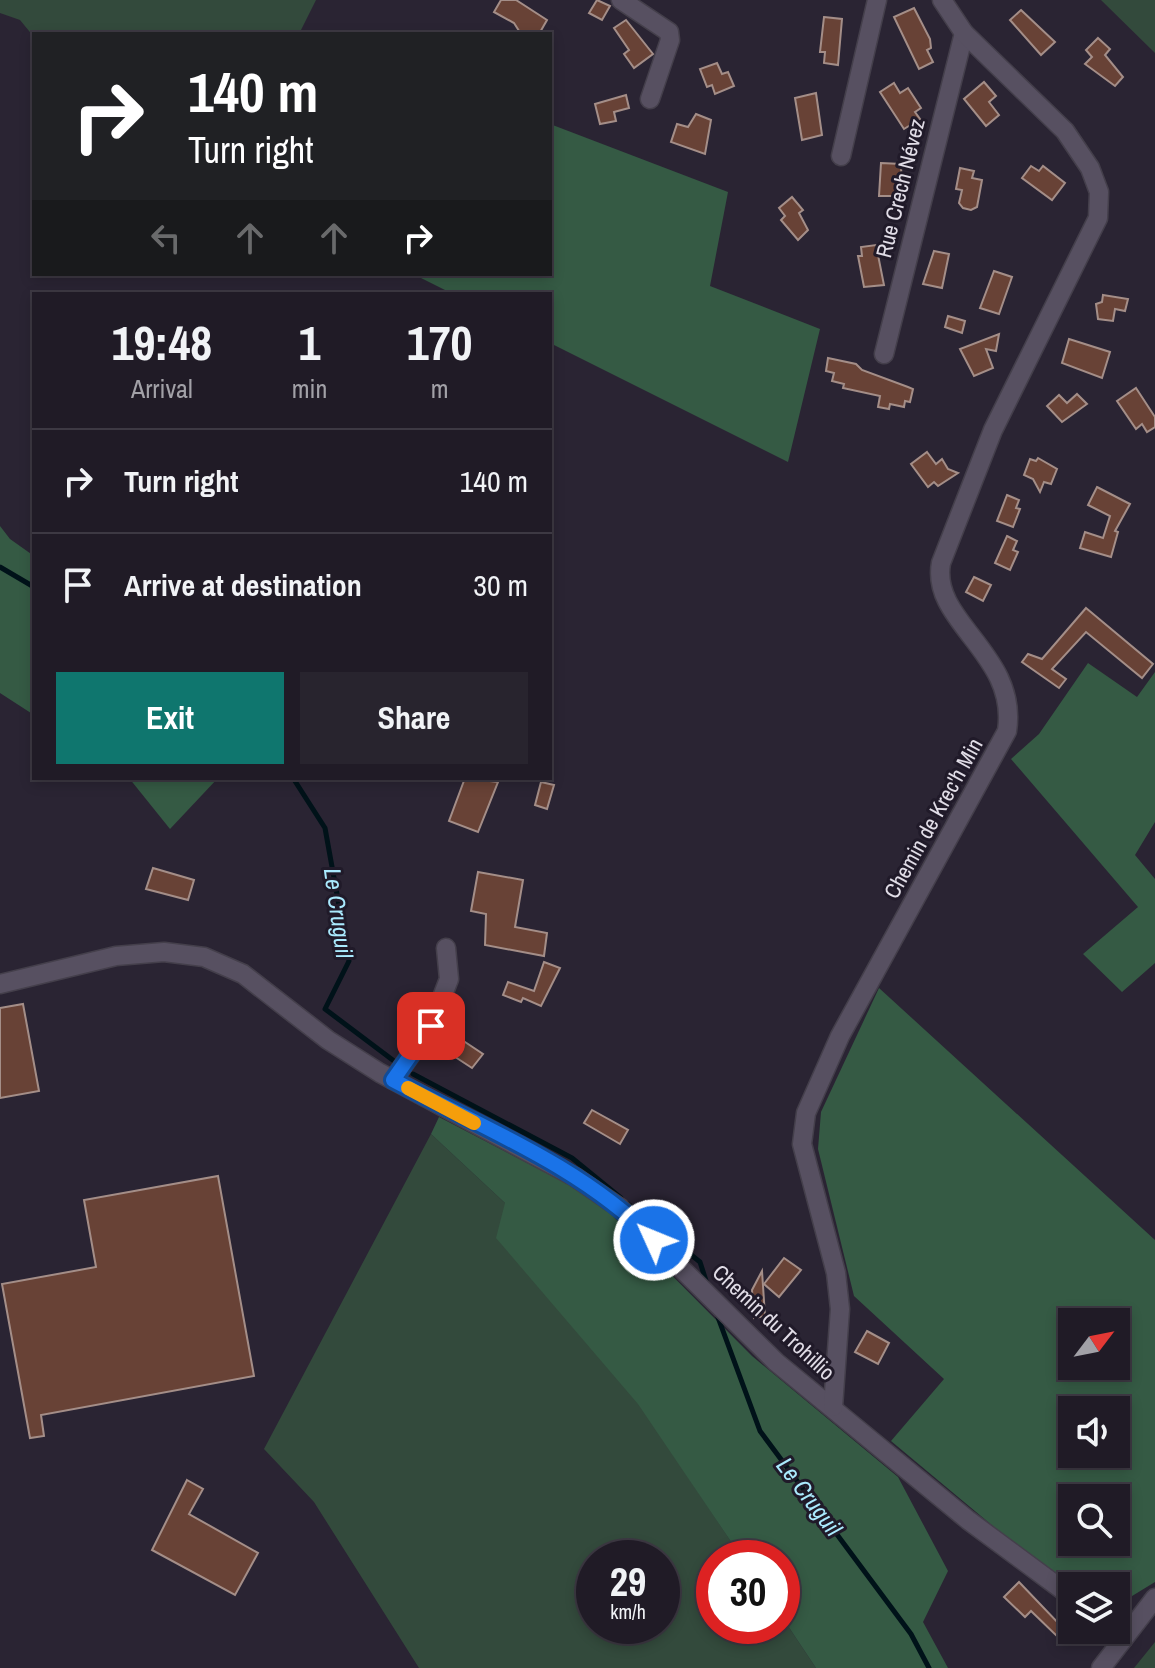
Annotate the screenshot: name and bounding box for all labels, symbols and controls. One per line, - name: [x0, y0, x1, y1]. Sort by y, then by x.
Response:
- text: 140 m: [188, 54, 318, 129]
- icon: right: [56, 64, 160, 168]
- street label: Rue Crech Névez: [868, 115, 932, 261]
- text: Turn right: [188, 126, 313, 174]
- icon: left: [144, 216, 188, 260]
- icon: ahead: [228, 216, 272, 260]
- icon: ahead: [312, 216, 356, 260]
- icon: right: [396, 216, 440, 260]
- text: 19:48: [112, 310, 212, 375]
- text: 1: [299, 310, 320, 375]
- text: 170: [407, 310, 472, 375]
- text: Arrival: [131, 371, 193, 406]
- text: min: [292, 371, 327, 406]
- text: m: [431, 371, 449, 406]
- icon: right: [56, 459, 100, 503]
- text: Turn right: [124, 461, 238, 501]
- text: 140 m: [460, 461, 528, 501]
- icon: arrive: [56, 563, 100, 607]
- text: Arrive at destination: [124, 565, 362, 605]
- text: 30 m: [473, 565, 528, 605]
- button: Exit: [56, 672, 284, 764]
- button: Share: [300, 672, 528, 764]
- street label: Chemin de Krec'h Min: [877, 732, 989, 904]
- water label: Le Cruguil: [317, 866, 361, 961]
- pin: [397, 992, 465, 1060]
- icon: arrive: [409, 1004, 453, 1048]
- position arrow: [612, 1198, 696, 1282]
- street label: Chemin du Trohillio: [706, 1257, 842, 1387]
- north arrow: [1058, 1308, 1130, 1380]
- map controls: [1058, 1308, 1130, 1644]
- button: sound: [1058, 1396, 1130, 1468]
- water label: Le Cruguil: [770, 1451, 850, 1543]
- button: search: [1058, 1484, 1130, 1556]
- speed limit sign: 30: [696, 1540, 800, 1644]
- text: 29: [610, 1555, 646, 1608]
- button: layers: [1058, 1572, 1130, 1644]
- text: km/h: [610, 1598, 646, 1625]

